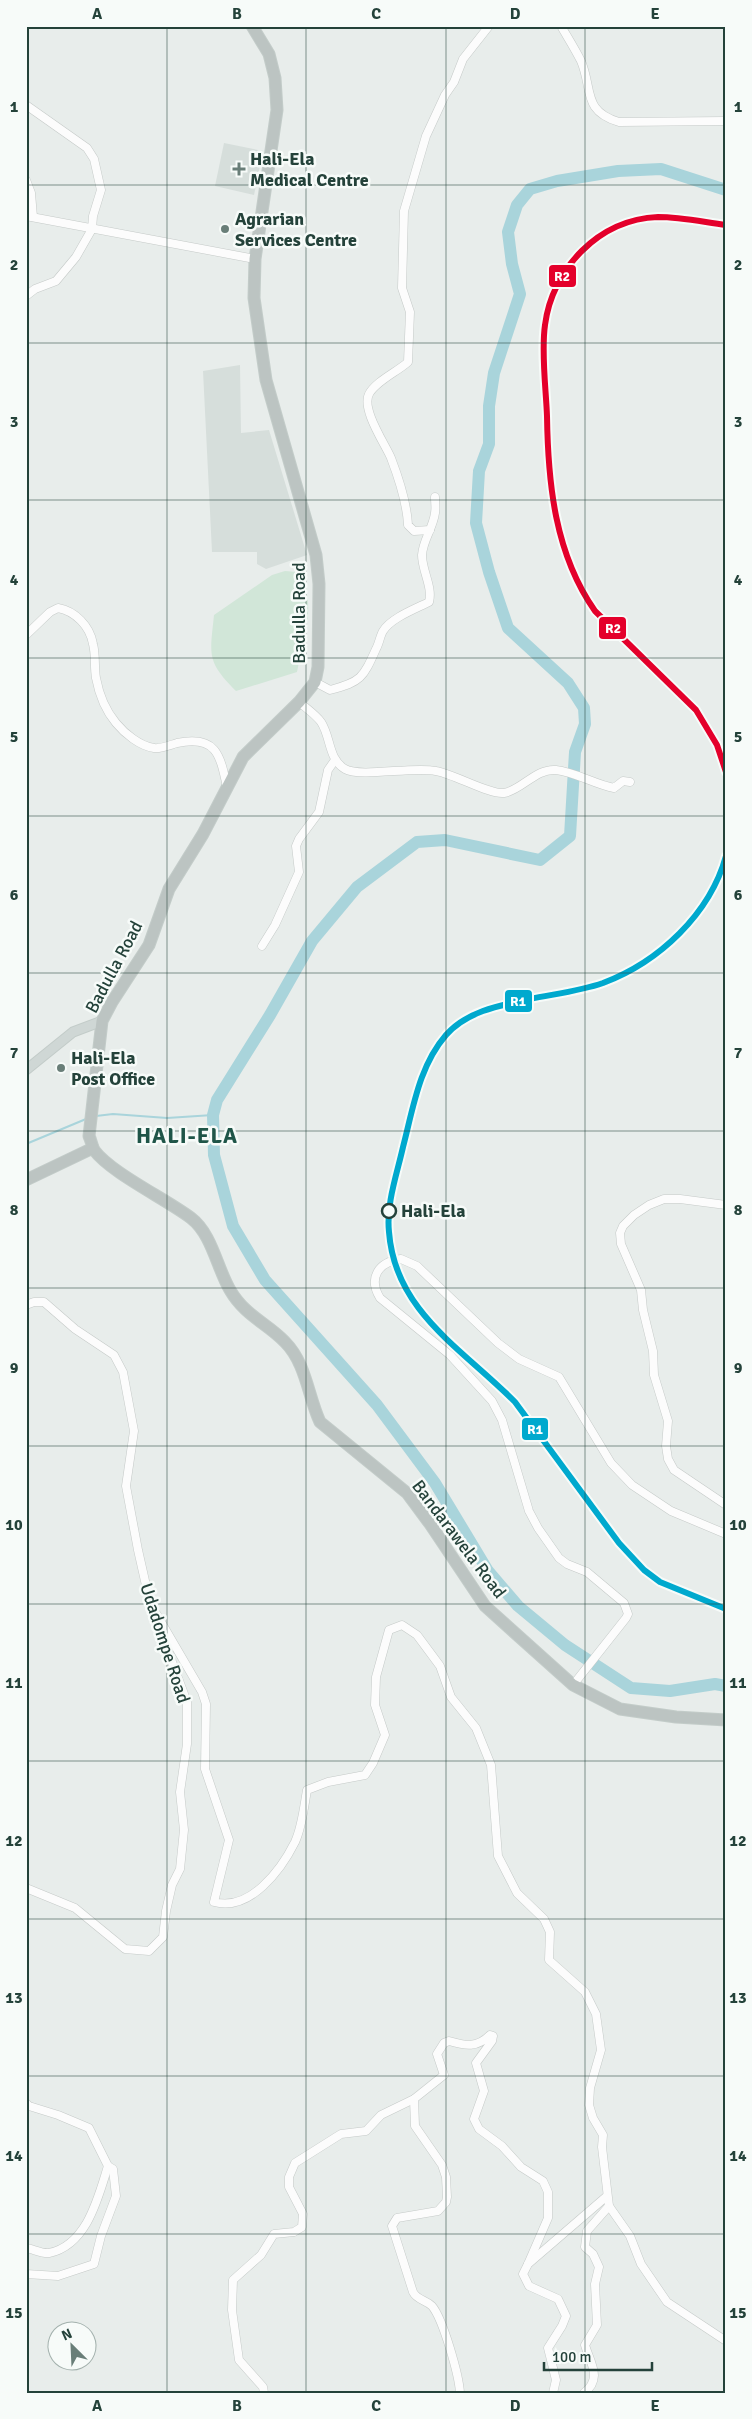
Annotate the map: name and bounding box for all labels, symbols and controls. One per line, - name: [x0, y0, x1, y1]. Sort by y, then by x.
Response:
- text: A: [92, 4, 103, 24]
- text: B: [232, 4, 242, 24]
- text: C: [371, 4, 381, 24]
- text: D: [510, 4, 521, 24]
- text: E: [650, 4, 660, 24]
- text: 1: [10, 97, 19, 117]
- text: 1: [734, 97, 743, 117]
- place label: Hali-Ela Medical Centre: [250, 148, 369, 191]
- marker: Hali-Ela Medical Centre: [232, 162, 246, 176]
- place label: Agrarian Services Centre: [235, 208, 357, 251]
- marker: Agrarian Services Centre: [219, 223, 231, 235]
- text: 2: [10, 255, 18, 275]
- text: 2: [734, 255, 742, 275]
- line badge: R2: [548, 264, 577, 288]
- text: R2: [554, 268, 570, 285]
- text: 3: [10, 412, 18, 432]
- text: 3: [734, 412, 742, 432]
- street label: Badulla Road: [288, 562, 310, 664]
- text: 4: [10, 570, 19, 590]
- text: 4: [734, 570, 743, 590]
- line badge: R2: [598, 616, 627, 640]
- text: R2: [605, 620, 621, 637]
- text: 5: [10, 727, 18, 747]
- text: 5: [734, 727, 742, 747]
- text: 6: [10, 885, 19, 905]
- text: 6: [734, 885, 743, 905]
- street label: Badulla Road: [80, 917, 148, 1017]
- line badge: R1: [504, 989, 533, 1013]
- text: R1: [510, 993, 527, 1010]
- text: 7: [10, 1043, 19, 1063]
- text: 7: [734, 1043, 743, 1063]
- place label: Hali-Ela Post Office: [71, 1047, 155, 1090]
- marker: Hali-Ela Post Office: [55, 1062, 67, 1074]
- district label: HALI-ELA: [136, 1122, 238, 1149]
- text: 8: [10, 1200, 19, 1220]
- place label: Hali-Ela: [401, 1200, 465, 1222]
- text: 8: [734, 1200, 743, 1220]
- marker: Hali-Ela: [381, 1203, 397, 1219]
- text: 9: [10, 1358, 19, 1378]
- text: 9: [734, 1358, 743, 1378]
- line badge: R1: [521, 1417, 549, 1441]
- text: R1: [527, 1421, 544, 1438]
- street label: Bandarawela Road: [407, 1475, 511, 1603]
- text: 10: [5, 1515, 23, 1535]
- text: 10: [729, 1515, 747, 1535]
- street label: Udadompe Road: [135, 1580, 195, 1706]
- text: 11: [5, 1673, 23, 1693]
- text: 11: [729, 1673, 747, 1693]
- text: 12: [5, 1831, 23, 1851]
- text: 12: [729, 1831, 747, 1851]
- text: 13: [5, 1988, 23, 2008]
- text: 13: [729, 1988, 747, 2008]
- text: 14: [5, 2146, 23, 2166]
- text: 14: [729, 2146, 747, 2166]
- text: 15: [5, 2303, 23, 2323]
- text: 15: [729, 2303, 747, 2323]
- north arrow: [48, 2322, 98, 2372]
- text: N: [59, 2325, 75, 2344]
- scale bar: [544, 2339, 652, 2371]
- text: 100 m: [552, 2348, 592, 2366]
- text: A: [92, 2396, 103, 2416]
- text: B: [232, 2396, 242, 2416]
- text: C: [371, 2396, 381, 2416]
- text: D: [510, 2396, 521, 2416]
- text: E: [650, 2396, 660, 2416]

